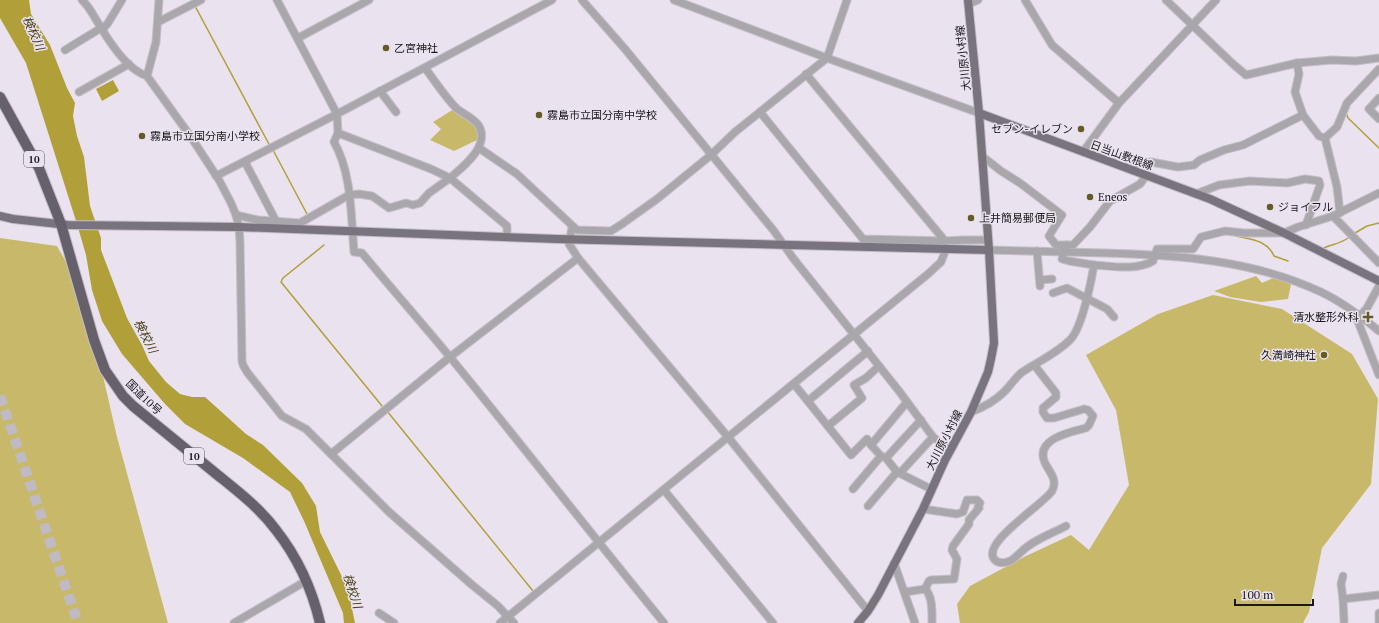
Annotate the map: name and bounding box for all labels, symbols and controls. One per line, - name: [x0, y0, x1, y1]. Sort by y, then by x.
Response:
- water label: 検校川: [20, 13, 49, 54]
- street label: 大川原小村線: [953, 24, 973, 92]
- place label: 乙宮神社: [394, 41, 438, 55]
- marker: 乙宮神社: [381, 43, 391, 53]
- place label: 霧島市立国分南中学校: [547, 108, 657, 122]
- marker: 霧島市立国分南中学校: [534, 110, 544, 120]
- place label: セブン-イレブン: [991, 122, 1073, 136]
- marker: セブン-イレブン: [1076, 124, 1086, 134]
- place label: 霧島市立国分南小学校: [150, 129, 260, 143]
- marker: 霧島市立国分南小学校: [137, 131, 147, 141]
- street label: 日当山敷根線: [1089, 137, 1155, 173]
- road number: 10: [24, 151, 44, 167]
- place label: Eneos: [1098, 190, 1128, 204]
- marker: Eneos: [1085, 192, 1095, 202]
- place label: ジョイフル: [1278, 200, 1333, 214]
- marker: ジョイフル: [1265, 202, 1275, 212]
- place label: 上井簡易郵便局: [979, 211, 1056, 225]
- marker: 上井簡易郵便局: [966, 213, 976, 223]
- place label: 清水整形外科: [1293, 310, 1359, 324]
- marker: 清水整形外科: [1362, 311, 1374, 323]
- water label: 検校川: [131, 317, 162, 357]
- place label: 久満崎神社: [1261, 348, 1316, 362]
- marker: 久満崎神社: [1319, 350, 1329, 360]
- street label: 国道10号: [123, 376, 165, 418]
- street label: 大川原小村線: [923, 407, 965, 473]
- road number: 10: [184, 448, 204, 464]
- water label: 検校川: [340, 572, 366, 612]
- scale bar: [1235, 581, 1313, 607]
- text: 100 m: [1241, 587, 1274, 602]

